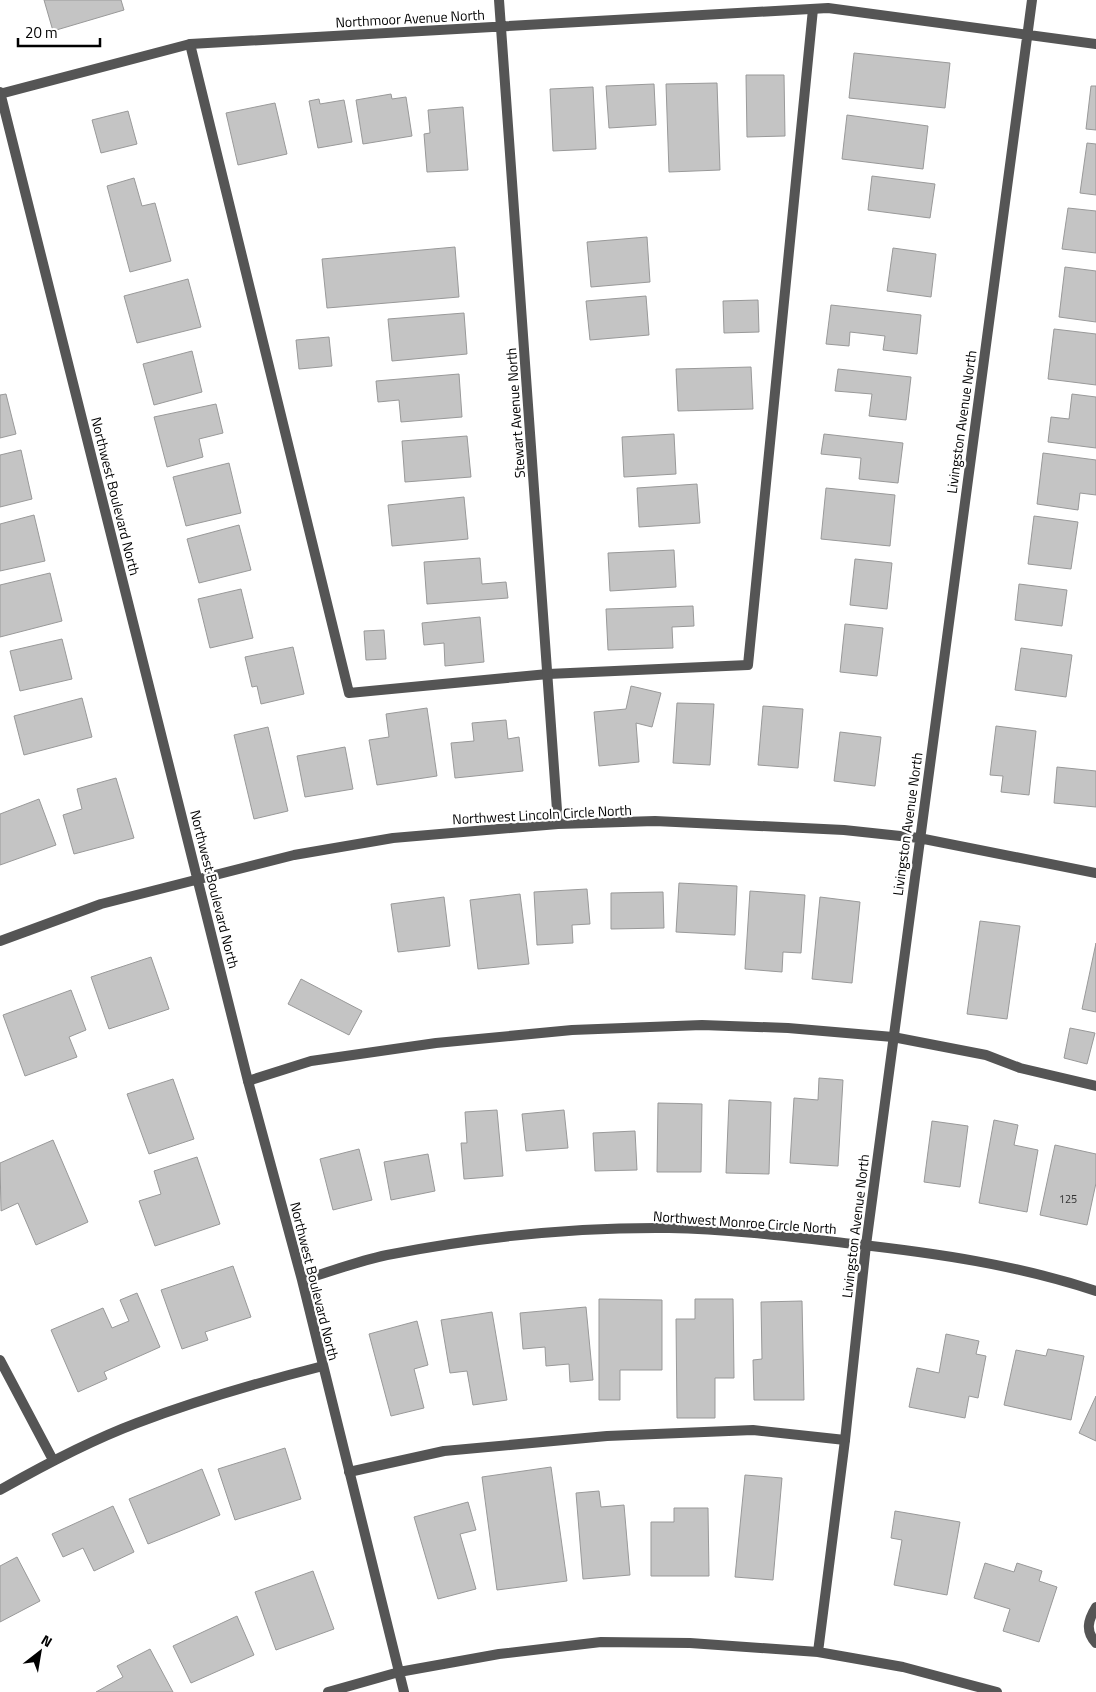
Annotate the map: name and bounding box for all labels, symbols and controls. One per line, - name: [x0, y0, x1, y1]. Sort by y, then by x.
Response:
- street label: Northmoor Avenue North: [335, 4, 485, 32]
- scale bar: [18, 15, 100, 47]
- text: 20 m: [25, 21, 58, 44]
- street label: Stewart Avenue North: [500, 347, 530, 479]
- street label: Livingston Avenue North: [941, 349, 981, 495]
- street label: Northwest Boulevard North: [86, 415, 146, 577]
- street label: Livingston Avenue North: [887, 751, 927, 897]
- street label: Northwest Lincoln Circle North: [452, 799, 632, 829]
- street label: Northwest Boulevard North: [185, 808, 245, 970]
- street label: Livingston Avenue North: [836, 1153, 874, 1299]
- house number: 125: [1059, 1191, 1077, 1207]
- street label: Northwest Boulevard North: [285, 1200, 345, 1362]
- street label: Northwest Monroe Circle North: [653, 1205, 837, 1239]
- north arrow: [15, 1627, 65, 1677]
- text: N: [37, 1629, 57, 1652]

